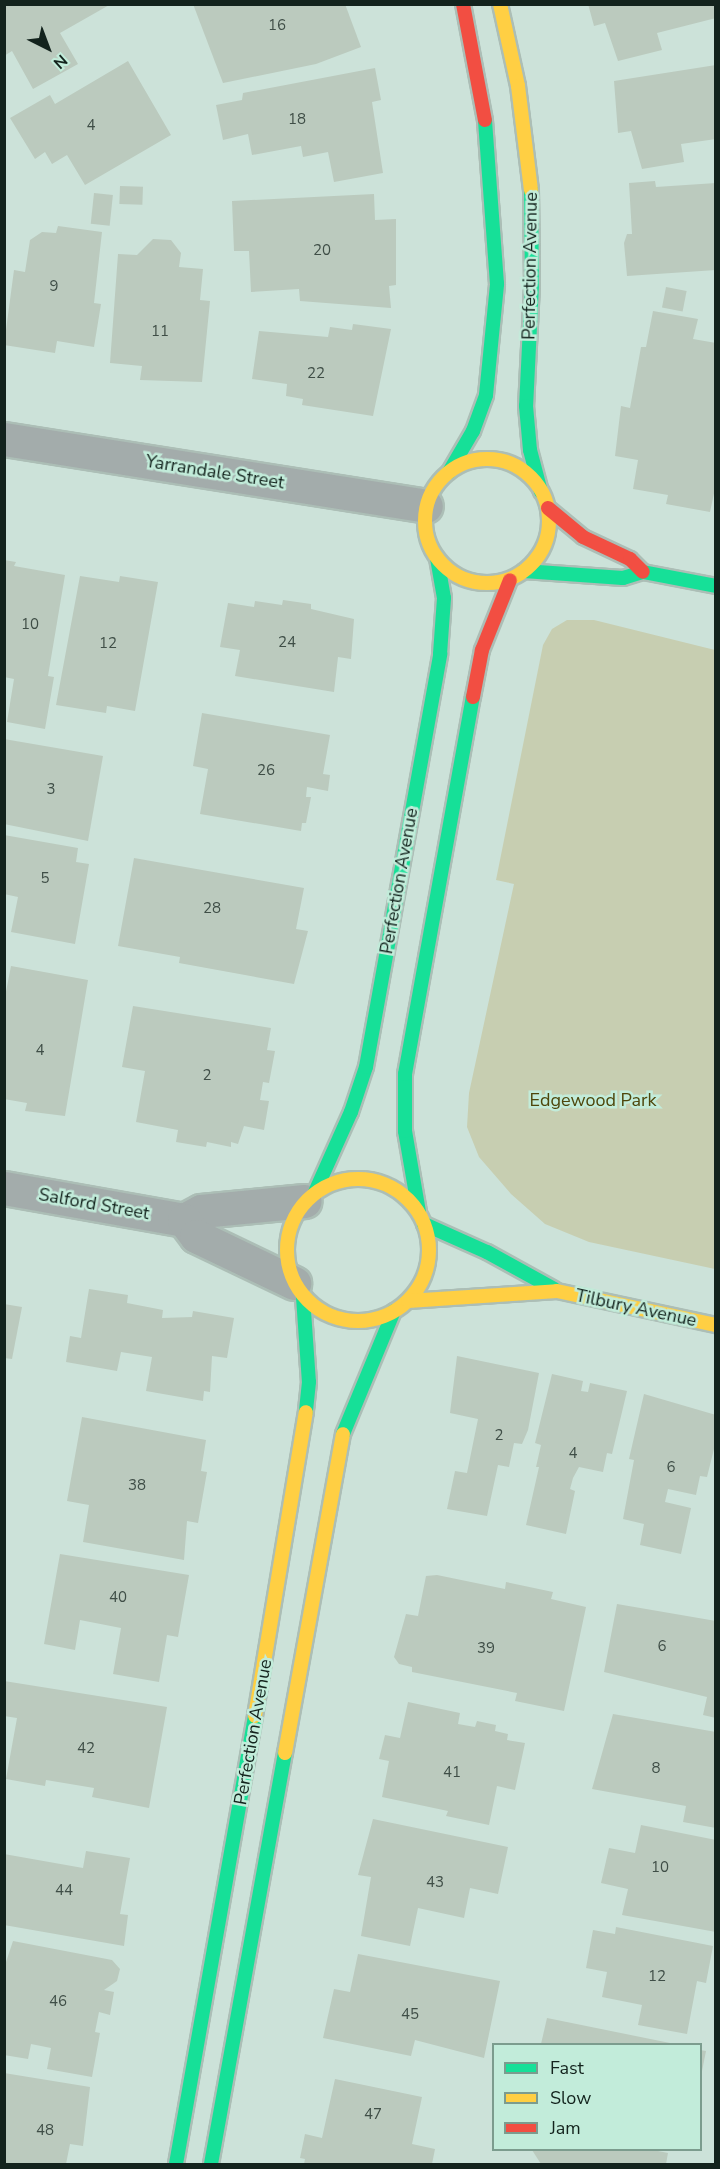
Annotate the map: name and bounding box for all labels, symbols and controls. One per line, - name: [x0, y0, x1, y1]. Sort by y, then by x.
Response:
- house number: 16: [268, 17, 286, 35]
- north arrow: [18, 18, 78, 78]
- text: N: [48, 49, 72, 74]
- house number: 18: [288, 111, 306, 129]
- house number: 4: [87, 117, 95, 135]
- street label: Perfection Avenue: [518, 192, 542, 340]
- house number: 20: [313, 242, 331, 260]
- house number: 9: [50, 278, 58, 296]
- house number: 11: [151, 323, 169, 341]
- house number: 22: [307, 365, 325, 383]
- street label: Yarrandale Street: [144, 450, 286, 494]
- house number: 10: [21, 616, 39, 634]
- house number: 24: [278, 634, 296, 652]
- house number: 12: [99, 635, 117, 653]
- house number: 26: [257, 762, 275, 780]
- house number: 3: [47, 781, 55, 799]
- street label: Perfection Avenue: [376, 806, 422, 956]
- house number: 5: [41, 870, 49, 888]
- house number: 28: [203, 900, 221, 918]
- house number: 4: [36, 1042, 44, 1060]
- house number: 2: [203, 1067, 211, 1085]
- park label: Edgewood Park: [529, 1089, 657, 1111]
- street label: Salford Street: [37, 1184, 151, 1224]
- street label: Tilbury Avenue: [574, 1285, 698, 1331]
- house number: 2: [495, 1427, 503, 1445]
- house number: 4: [569, 1445, 577, 1463]
- house number: 6: [667, 1459, 675, 1477]
- house number: 38: [128, 1477, 146, 1495]
- house number: 40: [109, 1589, 127, 1607]
- house number: 6: [658, 1638, 666, 1656]
- house number: 39: [477, 1640, 495, 1658]
- street label: Perfection Avenue: [230, 1657, 276, 1807]
- house number: 42: [77, 1740, 95, 1758]
- house number: 8: [652, 1760, 660, 1778]
- house number: 41: [443, 1764, 461, 1782]
- house number: 10: [651, 1859, 669, 1877]
- house number: 43: [426, 1874, 444, 1892]
- house number: 44: [55, 1882, 73, 1900]
- house number: 12: [648, 1968, 666, 1986]
- house number: 46: [49, 1993, 67, 2011]
- house number: 45: [401, 2006, 419, 2024]
- legend: [492, 2043, 702, 2151]
- text: Fast: [550, 2056, 584, 2080]
- text: Slow: [550, 2086, 591, 2110]
- house number: 47: [364, 2106, 382, 2124]
- text: Jam: [550, 2116, 581, 2140]
- house number: 48: [36, 2122, 54, 2140]

